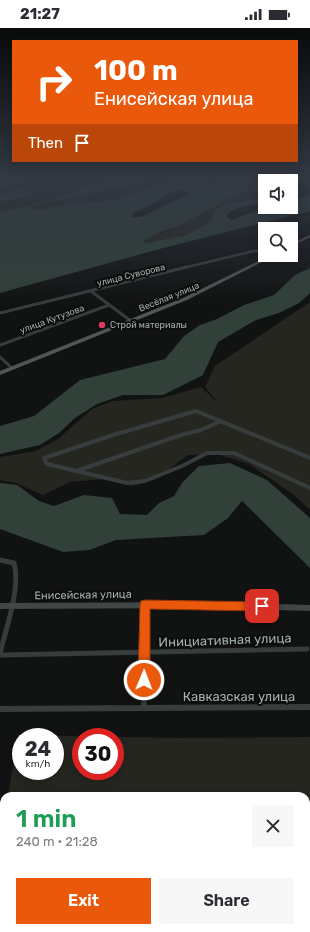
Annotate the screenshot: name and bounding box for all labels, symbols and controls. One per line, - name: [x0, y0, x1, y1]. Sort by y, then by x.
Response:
- text: 21:27: [20, 5, 60, 23]
- text: 100 m: [94, 54, 178, 87]
- icon: right: [28, 56, 80, 108]
- text: Енисейская улица: [94, 88, 253, 110]
- icon: arrive: [71, 132, 93, 154]
- text: Then: [28, 134, 63, 152]
- map controls: [258, 174, 298, 262]
- button: sound: [258, 174, 298, 214]
- button: search: [258, 222, 298, 262]
- street label: улица Суворова: [96, 262, 166, 288]
- street label: Весёлая улица: [137, 280, 201, 314]
- street label: улица Кутузова: [18, 303, 86, 335]
- marker: Строй материалы: [97, 320, 107, 330]
- place label: Строй материалы: [110, 320, 187, 330]
- street label: Енисейская улица: [34, 588, 132, 602]
- pin: [245, 589, 279, 623]
- icon: arrive: [251, 595, 273, 617]
- street label: Инициативная улица: [158, 630, 292, 650]
- position arrow: [123, 659, 165, 701]
- street label: Кавказская улица: [183, 689, 295, 704]
- speed limit sign: 30: [72, 728, 124, 780]
- text: 24: [25, 737, 51, 761]
- text: km/h: [26, 758, 50, 770]
- text: 1 min: [16, 805, 76, 833]
- button: close: [252, 805, 294, 847]
- text: 240 m · 21:28: [16, 834, 98, 849]
- button: Exit: [16, 878, 151, 924]
- button: Share: [159, 878, 294, 924]

